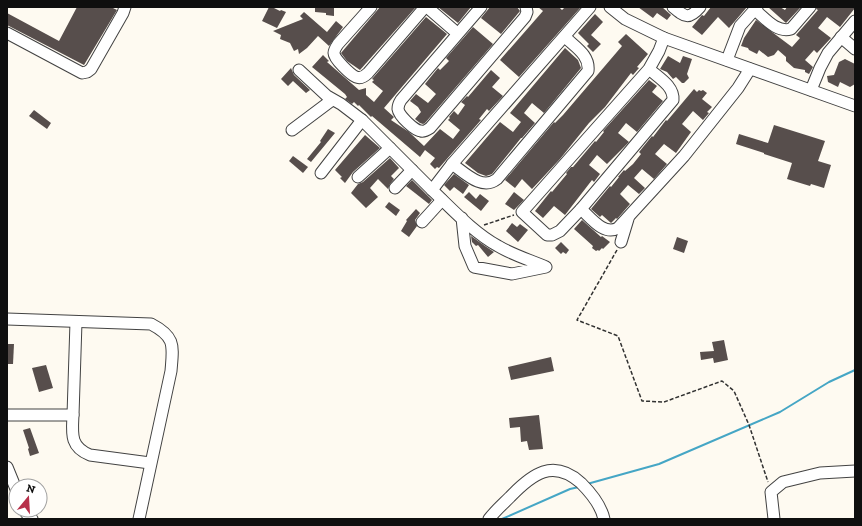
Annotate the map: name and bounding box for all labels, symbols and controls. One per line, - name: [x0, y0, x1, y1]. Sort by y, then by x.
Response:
- north arrow: [8, 478, 48, 518]
- text: N: [25, 481, 38, 497]

